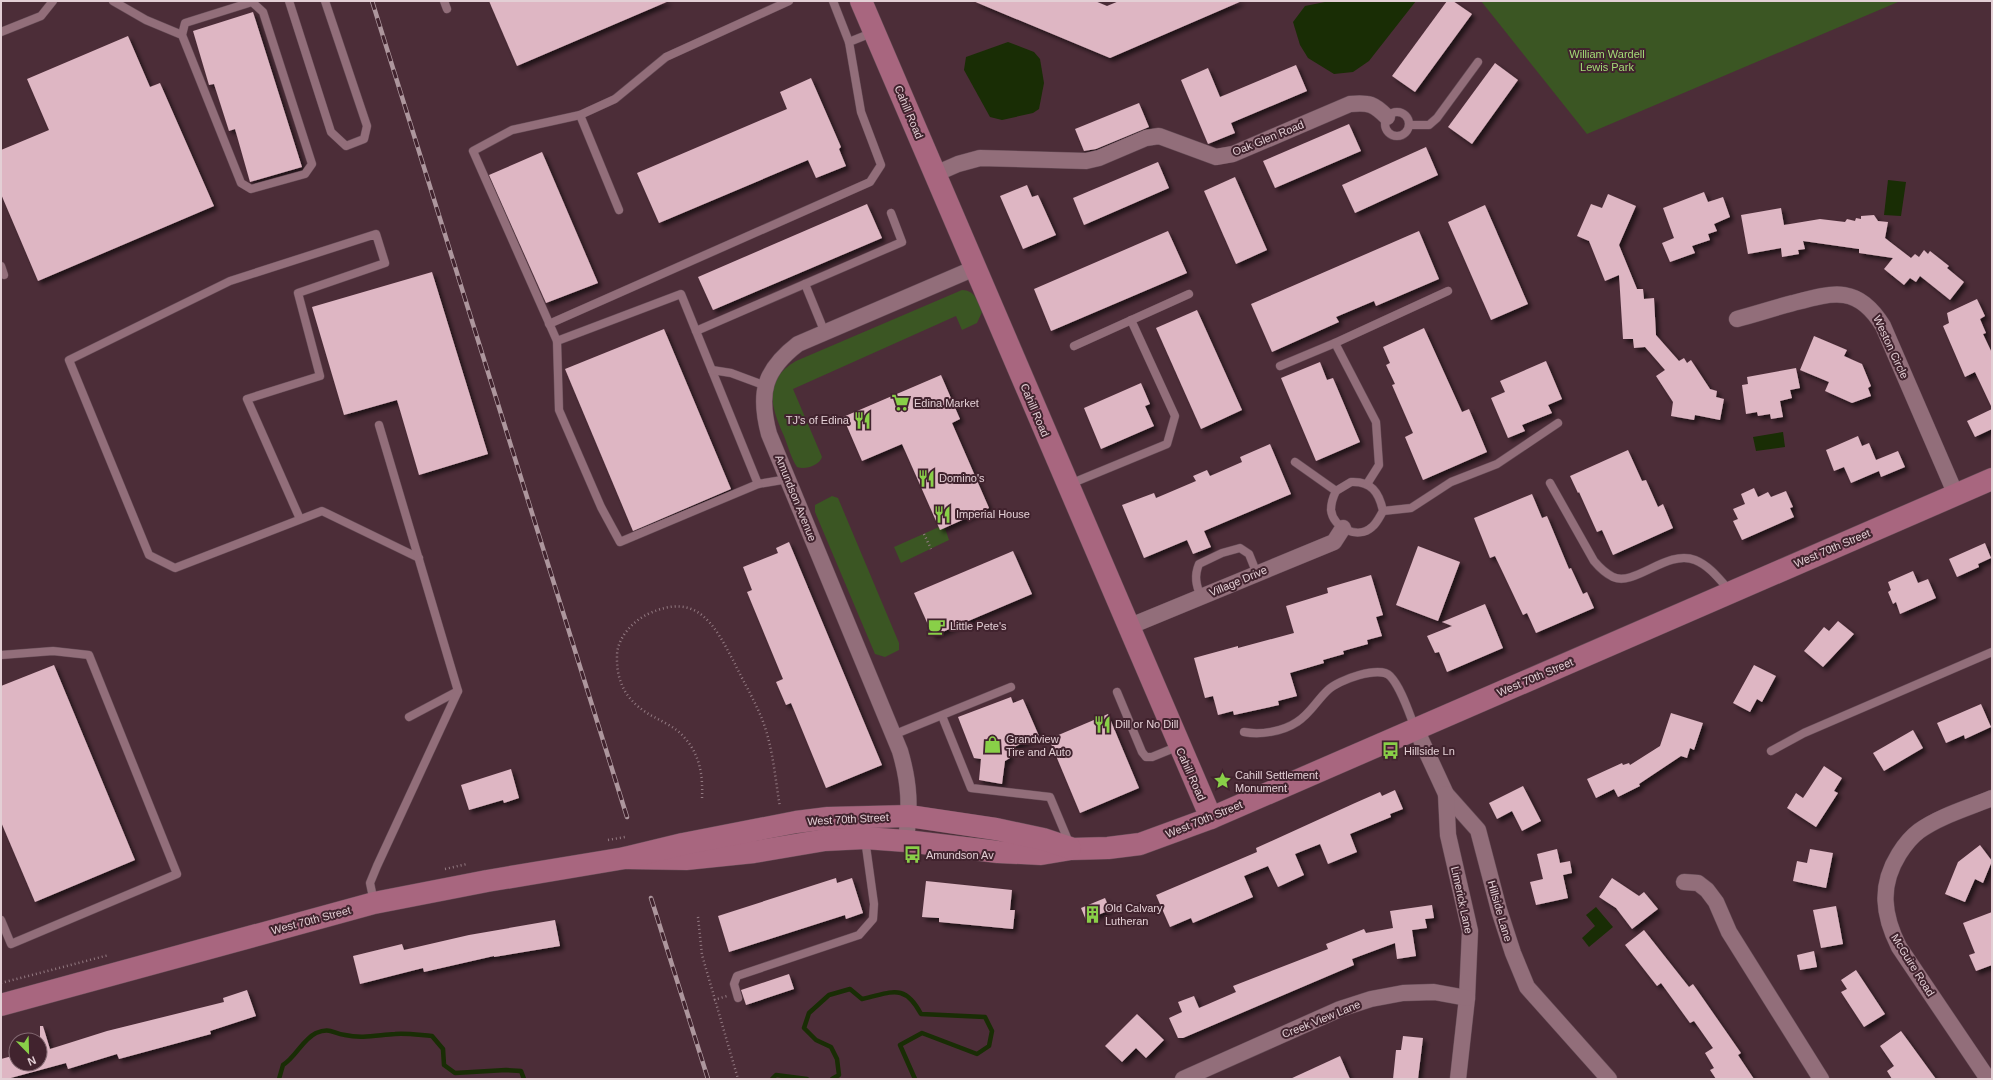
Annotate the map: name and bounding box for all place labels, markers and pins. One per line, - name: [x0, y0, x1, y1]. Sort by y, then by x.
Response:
- supermarket icon: Edina Market: [891, 393, 911, 413]
- place label: Edina Market: [914, 397, 979, 409]
- restaurant icon: TJ's of Edina: [852, 410, 872, 430]
- place label: TJ's of Edina: [786, 414, 850, 426]
- restaurant icon: Domino's: [916, 468, 936, 488]
- place label: Domino's: [939, 472, 985, 484]
- restaurant icon: Imperial House: [933, 504, 953, 524]
- place label: Imperial House: [956, 508, 1030, 520]
- cafe icon: Little Pete's: [927, 616, 947, 636]
- place label: Little Pete's: [950, 620, 1007, 632]
- restaurant icon: Dill or No Dill: [1092, 714, 1112, 734]
- place label: Dill or No Dill: [1115, 718, 1179, 730]
- place label: Grandview Tire and Auto: [1006, 733, 1071, 758]
- shop icon: Grandview Tire and Auto: [983, 735, 1003, 755]
- bus stop icon: Hillside Ln: [1381, 741, 1401, 761]
- place label: Hillside Ln: [1404, 745, 1455, 757]
- place label: Cahill Settlement Monument: [1235, 769, 1318, 794]
- place icon: Cahill Settlement Monument: [1212, 771, 1232, 791]
- bus stop icon: Amundson Av: [903, 845, 923, 865]
- place label: Amundson Av: [926, 849, 994, 861]
- place label: Old Calvary Lutheran: [1105, 902, 1163, 927]
- building icon: Old Calvary Lutheran: [1082, 904, 1102, 924]

